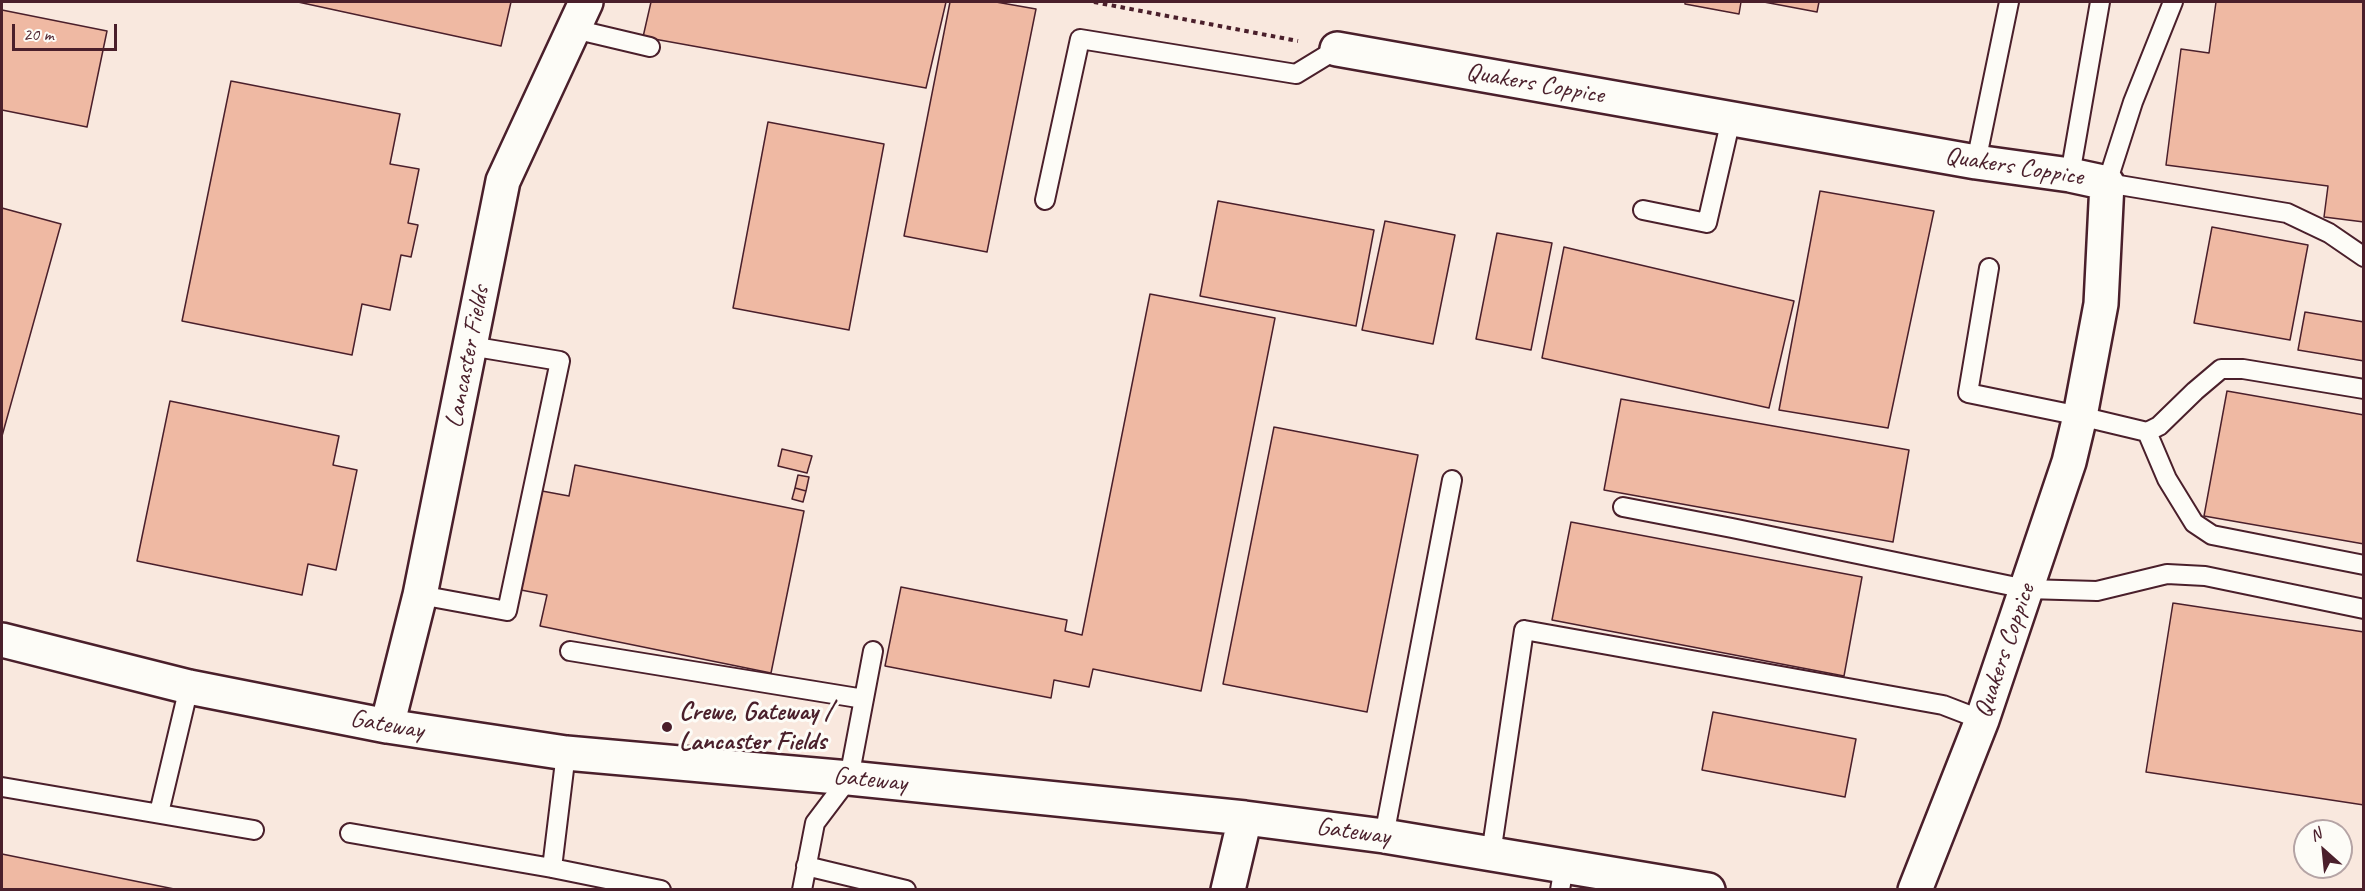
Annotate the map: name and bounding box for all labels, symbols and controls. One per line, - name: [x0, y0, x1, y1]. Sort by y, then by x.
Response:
- scale bar: [15, 12, 120, 50]
- text: 20 m: [23, 23, 54, 45]
- street label: Quakers Coppice: [1464, 57, 1606, 111]
- street label: Quakers Coppice: [1943, 141, 2085, 193]
- street label: Lancaster Fields: [439, 283, 497, 431]
- street label: Quakers Coppice: [1968, 580, 2042, 722]
- place label: Crewe, Gateway / Lancaster Fields: [679, 696, 833, 758]
- street label: Gateway: [348, 703, 426, 747]
- marker: Crewe, Gateway / Lancaster Fields: [660, 720, 674, 734]
- street label: Gateway: [832, 761, 908, 799]
- street label: Gateway: [1314, 811, 1392, 853]
- north arrow: [2293, 819, 2353, 879]
- text: N: [2307, 824, 2325, 846]

